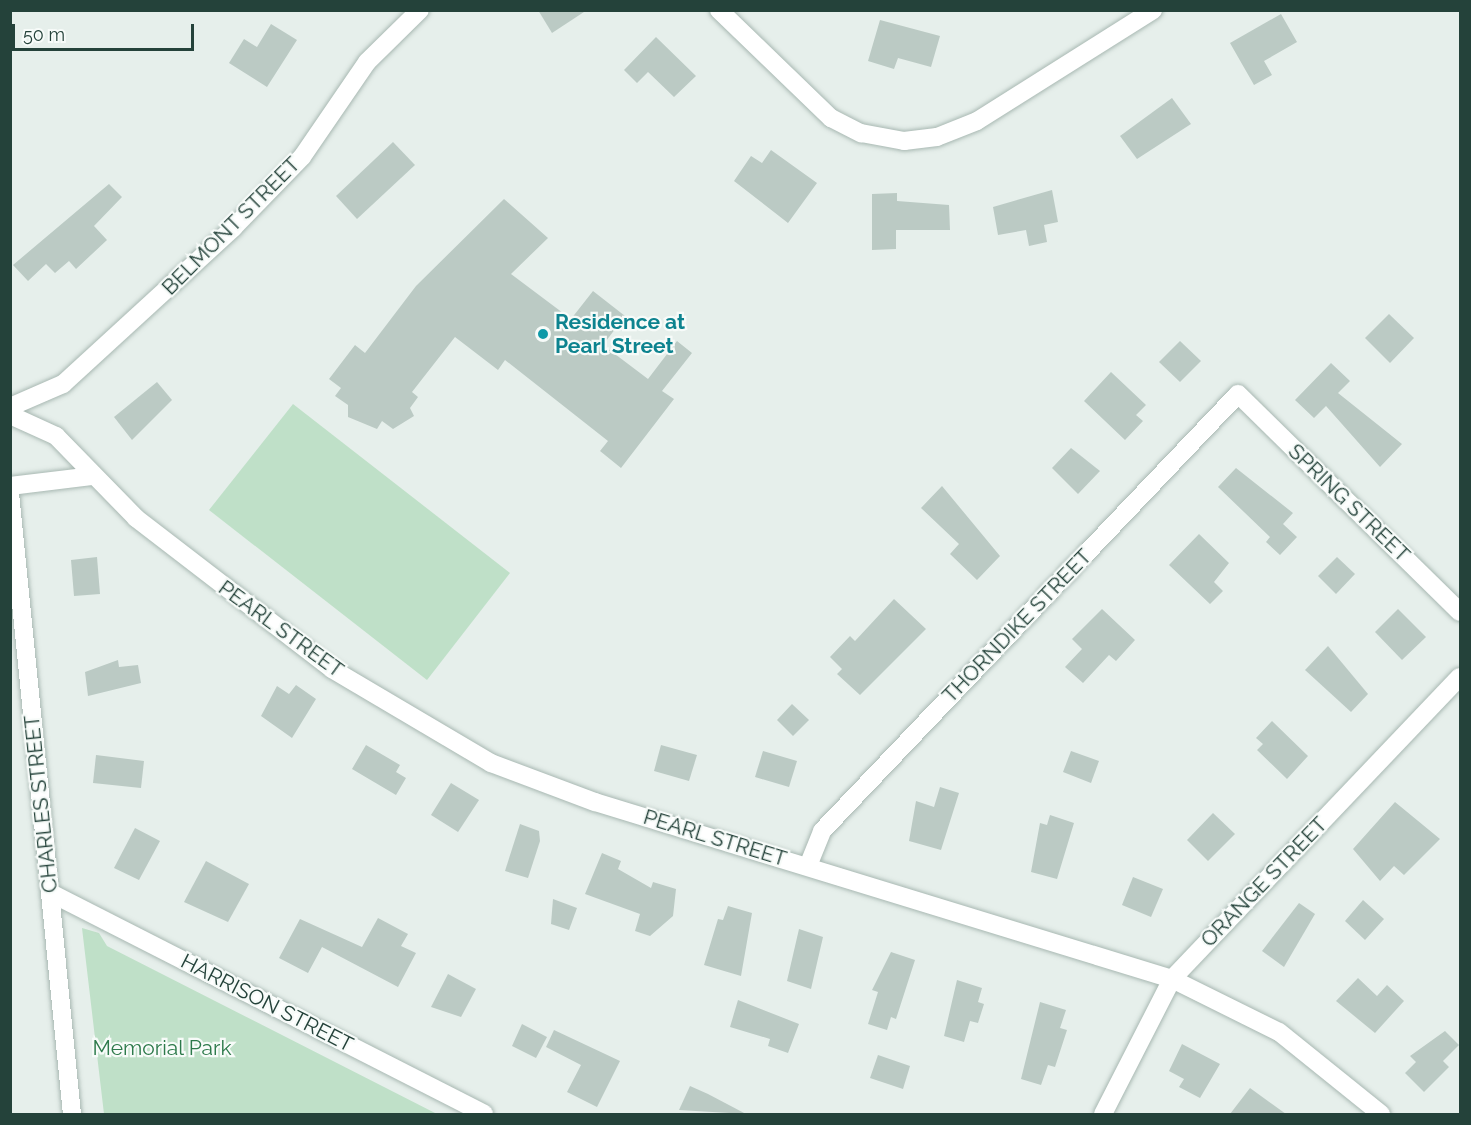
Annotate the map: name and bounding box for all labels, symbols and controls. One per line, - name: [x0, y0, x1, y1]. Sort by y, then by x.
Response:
- scale bar: [15, 12, 196, 50]
- text: 50 m: [23, 24, 65, 45]
- street label: BELMONT STREET: [157, 152, 305, 300]
- place label: Residence at Pearl Street: [555, 309, 685, 359]
- marker: Residence at Pearl Street: [536, 327, 550, 341]
- street label: SPRING STREET: [1283, 439, 1415, 567]
- street label: THORNDIKE STREET: [937, 544, 1097, 708]
- street label: PEARL STREET: [213, 575, 349, 683]
- street label: CHARLES STREET: [19, 714, 63, 894]
- street label: PEARL STREET: [640, 804, 790, 872]
- street label: ORANGE STREET: [1196, 812, 1332, 952]
- street label: HARRISON STREET: [177, 949, 357, 1057]
- park label: Memorial Park: [92, 1035, 232, 1061]

